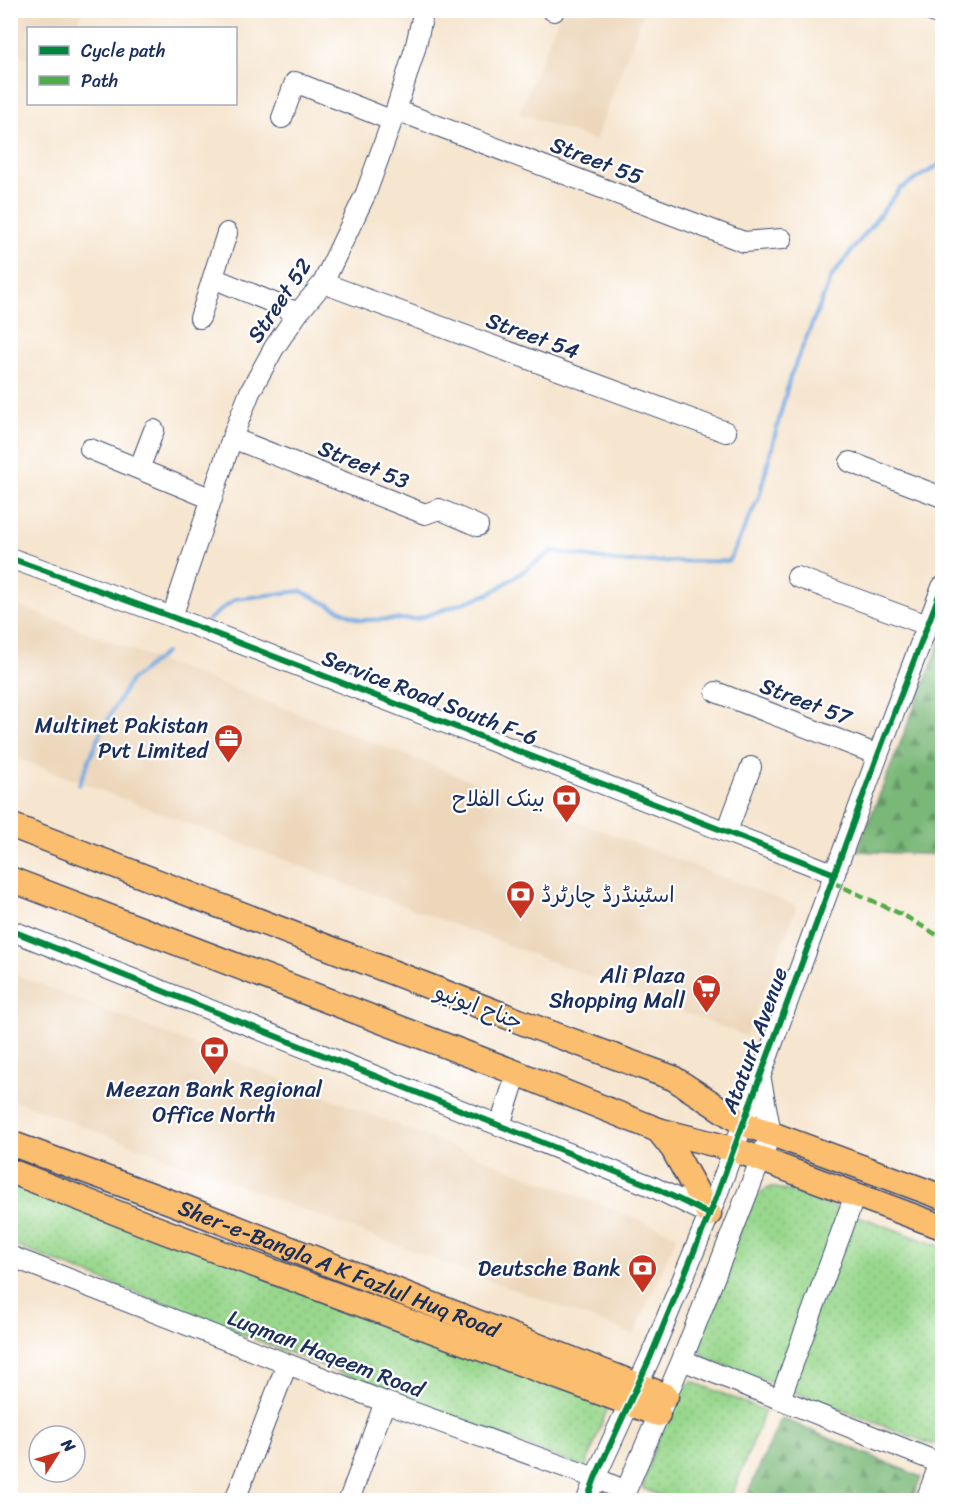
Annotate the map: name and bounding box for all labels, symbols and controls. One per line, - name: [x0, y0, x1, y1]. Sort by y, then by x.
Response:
- legend: [27, 27, 237, 105]
- text: Cycle path: [81, 35, 165, 67]
- text: Path: [81, 65, 118, 97]
- street label: Street 55: [545, 125, 649, 196]
- street label: Street 52: [236, 249, 323, 351]
- street label: Street 54: [481, 301, 585, 370]
- street label: Street 53: [312, 429, 415, 500]
- street label: Service Road South F-6: [316, 638, 544, 757]
- street label: Street 57: [754, 666, 859, 737]
- place label: Multinet Pakistan Pvt Limited: [35, 706, 209, 770]
- office icon: Multinet Pakistan Pvt Limited: [213, 722, 245, 764]
- place label: بینک الفلاح: [452, 779, 545, 818]
- bank icon: بینک الفلاح: [550, 782, 582, 824]
- place label: اسٹینڈرڈ چارٹرڈ: [541, 875, 675, 914]
- bank icon: اسٹینڈرڈ چارٹرڈ: [504, 878, 536, 920]
- place label: Ali Plaza Shopping Mall: [549, 956, 686, 1020]
- street label: Ataturk Avenue: [710, 962, 799, 1120]
- street label: جناح ایونیو: [428, 971, 529, 1041]
- supermarket icon: Ali Plaza Shopping Mall: [690, 972, 722, 1014]
- bank icon: Meezan Bank Regional Office North: [198, 1034, 230, 1076]
- place label: Meezan Bank Regional Office North: [106, 1070, 323, 1134]
- street label: Sher-e-Bangla A K Fazlul Huq Road: [172, 1188, 507, 1350]
- place label: Deutsche Bank: [478, 1249, 621, 1288]
- bank icon: Deutsche Bank: [626, 1252, 658, 1294]
- street label: Luqman Haqeem Road: [222, 1298, 431, 1409]
- north arrow: [27, 1424, 87, 1484]
- text: N: [53, 1431, 84, 1459]

